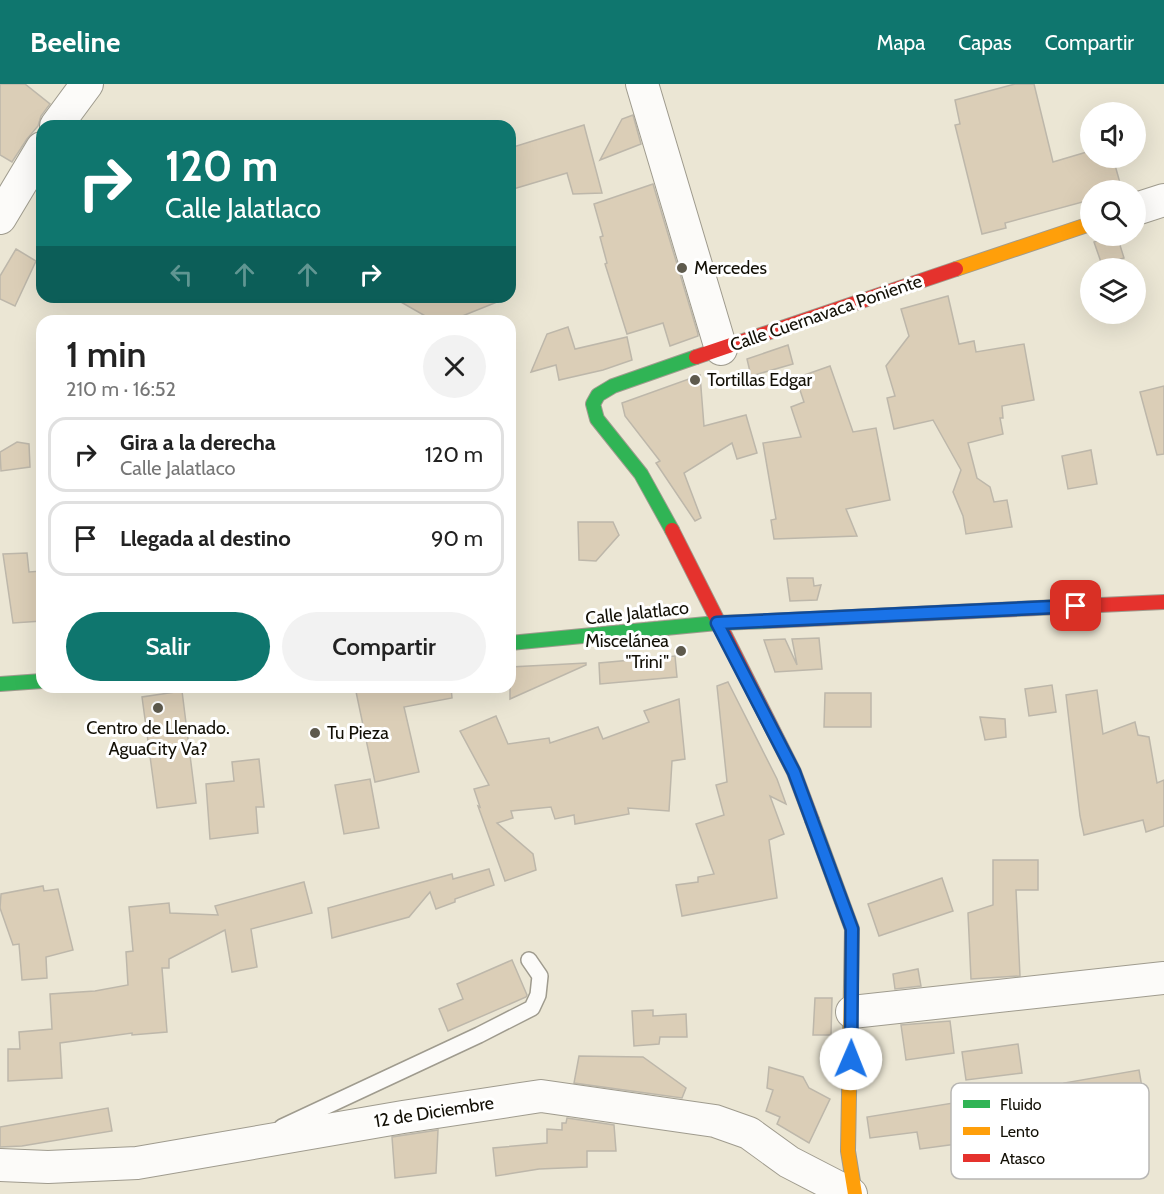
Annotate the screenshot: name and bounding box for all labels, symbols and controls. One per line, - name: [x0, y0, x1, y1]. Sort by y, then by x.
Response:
- text: Beeline: [30, 25, 120, 59]
- text: Mapa: [877, 30, 925, 55]
- text: Capas: [958, 30, 1012, 55]
- text: Compartir: [1045, 30, 1134, 55]
- map controls: [1080, 102, 1146, 324]
- button: sound: [1080, 102, 1146, 168]
- text: 120 m: [165, 140, 278, 192]
- icon: right: [66, 144, 144, 222]
- button: search: [1080, 180, 1146, 246]
- text: Calle Jalatlaco: [165, 192, 321, 225]
- place label: Mercedes: [694, 257, 767, 279]
- icon: left: [165, 258, 198, 291]
- icon: ahead: [228, 258, 261, 291]
- icon: ahead: [291, 258, 324, 291]
- icon: right: [354, 258, 387, 291]
- button: layers: [1080, 258, 1146, 324]
- marker: Mercedes: [675, 261, 689, 275]
- street label: Calle Cuernavaca Poniente: [727, 270, 925, 356]
- text: 1 min: [66, 332, 146, 376]
- button: close: [423, 335, 486, 398]
- place label: Tortillas Edgar: [707, 369, 813, 391]
- marker: Tortillas Edgar: [688, 373, 702, 387]
- text: 210 m · 16:52: [66, 377, 176, 401]
- text: Gira a la derecha: [120, 429, 276, 456]
- icon: right: [69, 438, 102, 471]
- text: 120 m: [425, 441, 483, 468]
- text: Calle Jalatlaco: [120, 456, 236, 480]
- icon: arrive: [69, 522, 102, 555]
- text: Llegada al destino: [120, 525, 291, 552]
- text: 90 m: [431, 525, 483, 552]
- pin: [1050, 580, 1101, 631]
- icon: arrive: [1059, 589, 1092, 622]
- street label: Calle Jalatlaco: [584, 597, 690, 629]
- button: Salir: [66, 612, 270, 681]
- button: Compartir: [282, 612, 486, 681]
- place label: Miscelánea "Trini": [585, 630, 669, 673]
- marker: Miscelánea "Trini": [674, 644, 688, 658]
- marker: Centro de Llenado. AguaCity Va?: [151, 701, 165, 715]
- place label: Centro de Llenado. AguaCity Va?: [86, 717, 230, 760]
- place label: Tu Pieza: [327, 722, 389, 744]
- marker: Tu Pieza: [308, 726, 322, 740]
- position arrow: [819, 1027, 883, 1091]
- legend: [951, 1083, 1149, 1179]
- street label: 12 de Diciembre: [373, 1092, 495, 1132]
- text: Fluido: [1000, 1095, 1042, 1114]
- text: Lento: [1000, 1122, 1039, 1141]
- text: Atasco: [1000, 1149, 1045, 1168]

